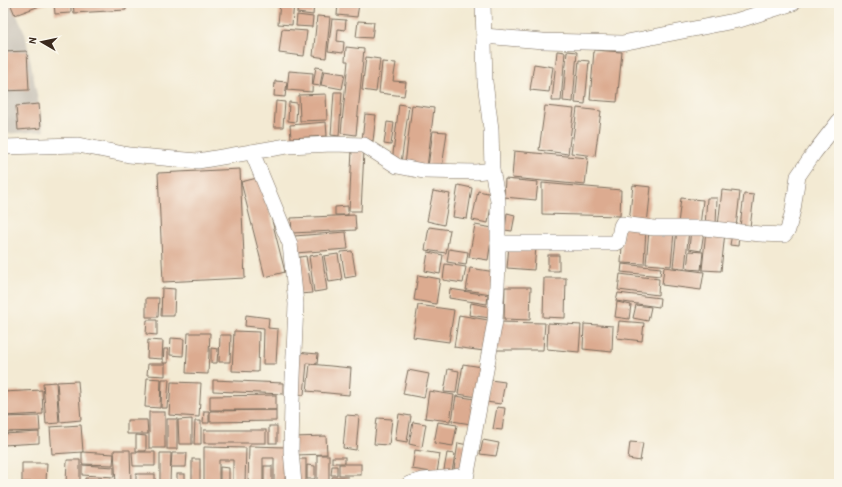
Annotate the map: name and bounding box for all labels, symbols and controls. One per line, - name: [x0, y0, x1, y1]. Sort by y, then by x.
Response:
- north arrow: [22, 22, 62, 62]
- text: N: [25, 36, 40, 44]

